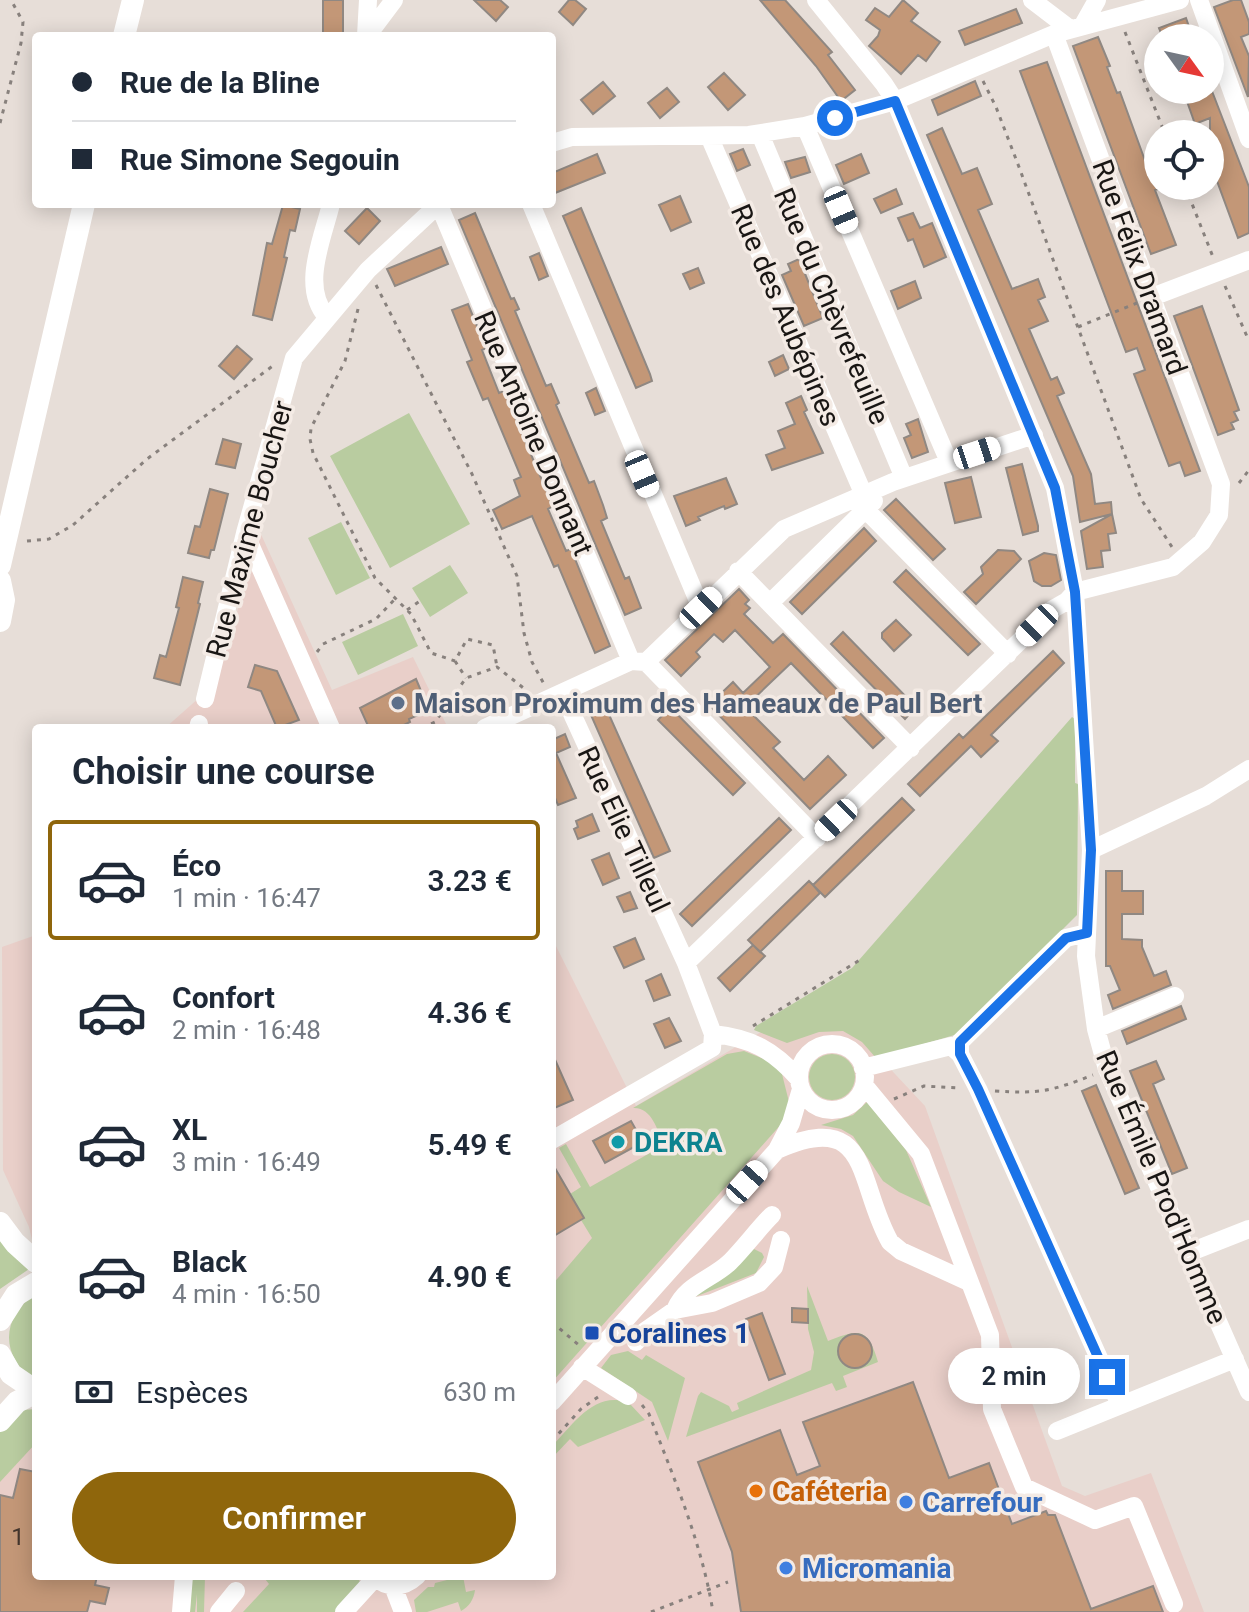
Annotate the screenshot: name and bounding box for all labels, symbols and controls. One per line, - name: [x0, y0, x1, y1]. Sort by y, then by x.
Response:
- north arrow: [1144, 24, 1224, 104]
- map controls: [1144, 24, 1224, 200]
- text: Rue de la Bline: [120, 65, 320, 100]
- route start: [817, 100, 853, 136]
- button: locate: [1144, 120, 1224, 200]
- text: Rue Simone Segouin: [120, 142, 400, 177]
- street label: Rue Félix Dramard: [1085, 155, 1194, 379]
- street label: Rue du Chèvrefeuille: [767, 183, 896, 429]
- car: [821, 183, 861, 237]
- street label: Rue des Aubépines: [724, 199, 847, 431]
- street label: Rue Antoine Donnant: [467, 306, 600, 560]
- street label: Rue Maxime Boucher: [199, 397, 300, 661]
- car: [950, 434, 1004, 472]
- car: [622, 447, 662, 501]
- car: [675, 583, 727, 633]
- car: [1012, 600, 1062, 650]
- place label: Maison Proximum des Hameaux de Paul Bert: [414, 687, 982, 720]
- marker: Maison Proximum des Hameaux de Paul Bert: [389, 694, 407, 712]
- street label: Rue Elie Tilleul: [571, 741, 676, 918]
- text: Choisir une course: [72, 751, 375, 793]
- car: [810, 795, 862, 845]
- icon: car: [76, 844, 148, 916]
- text: Éco: [172, 848, 221, 883]
- text: 3.23 €: [427, 863, 512, 898]
- text: 1 min · 16:47: [172, 883, 321, 913]
- icon: car: [76, 976, 148, 1048]
- text: Confort: [172, 980, 275, 1015]
- text: 4.36 €: [427, 995, 512, 1030]
- text: 2 min · 16:48: [172, 1015, 321, 1045]
- street label: Rue Émile Prod'Homme: [1089, 1046, 1234, 1329]
- icon: car: [76, 1108, 148, 1180]
- text: XL: [172, 1112, 207, 1147]
- place label: DEKRA: [634, 1126, 723, 1159]
- text: 5.49 €: [427, 1127, 512, 1162]
- marker: DEKRA: [609, 1133, 627, 1151]
- text: 3 min · 16:49: [172, 1147, 321, 1177]
- car: [722, 1156, 772, 1208]
- icon: car: [76, 1240, 148, 1312]
- text: Black: [172, 1244, 247, 1279]
- text: 4.90 €: [427, 1259, 512, 1294]
- text: 4 min · 16:50: [172, 1279, 321, 1309]
- place label: Coralines 1: [608, 1317, 750, 1350]
- marker: Coralines 1: [583, 1324, 601, 1342]
- callout: 2 min: [947, 1349, 1079, 1405]
- route end: [1089, 1359, 1125, 1395]
- text: 2 min: [981, 1361, 1047, 1391]
- icon: cash: [72, 1370, 116, 1414]
- text: Espèces: [136, 1375, 248, 1410]
- text: 630 m: [443, 1377, 516, 1407]
- button: Confirmer: [72, 1472, 516, 1564]
- place label: Caféteria: [772, 1475, 887, 1508]
- marker: Caféteria: [747, 1482, 765, 1500]
- place label: Carrefour: [922, 1486, 1042, 1519]
- marker: Carrefour: [897, 1493, 915, 1511]
- house number: 1: [11, 1523, 25, 1551]
- place label: Micromania: [802, 1552, 951, 1585]
- marker: Micromania: [777, 1559, 795, 1577]

